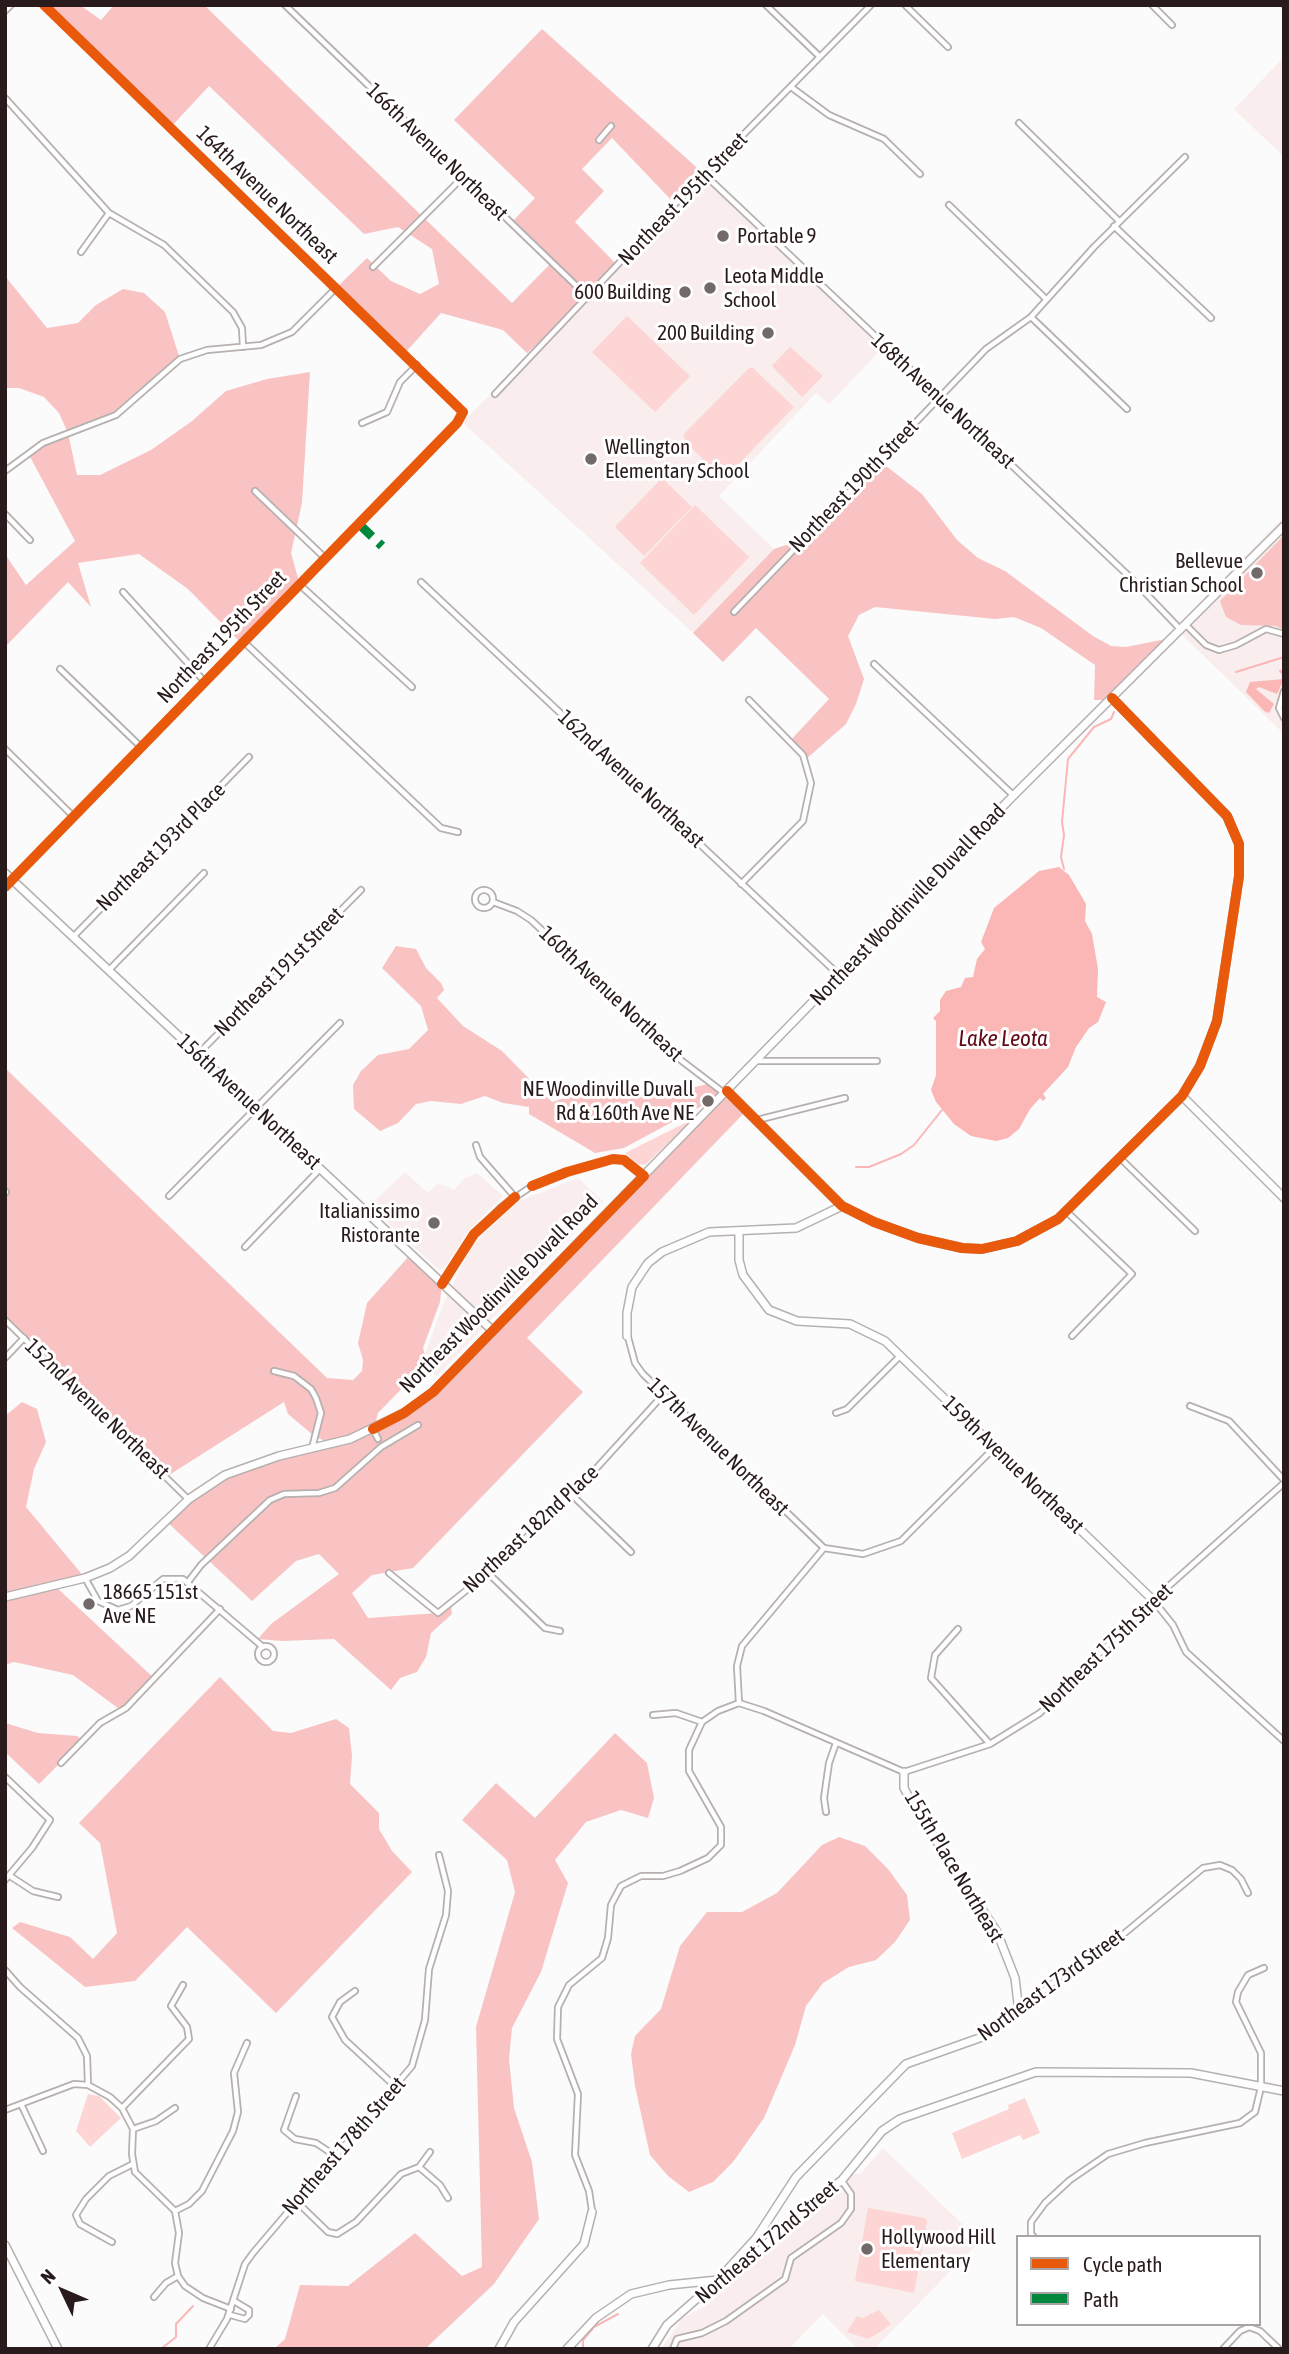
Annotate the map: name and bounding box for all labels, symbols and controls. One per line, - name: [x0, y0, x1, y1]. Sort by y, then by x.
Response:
- street label: 166th Avenue Northeast: [361, 78, 513, 226]
- street label: 164th Avenue Northeast: [191, 121, 343, 269]
- street label: Northeast 195th Street: [613, 127, 753, 271]
- place label: Portable 9: [737, 223, 816, 249]
- marker: Portable 9: [715, 228, 731, 244]
- place label: Leota Middle School: [724, 263, 824, 313]
- place label: 600 Building: [574, 279, 671, 305]
- marker: Leota Middle School: [702, 280, 718, 296]
- marker: 600 Building: [677, 284, 693, 300]
- place label: 200 Building: [657, 320, 754, 346]
- marker: 200 Building: [760, 325, 776, 341]
- street label: 168th Avenue Northeast: [866, 328, 1020, 474]
- street label: Northeast 190th Street: [784, 414, 924, 558]
- place label: Wellington Elementary School: [605, 434, 749, 484]
- marker: Wellington Elementary School: [583, 451, 599, 467]
- place label: Bellevue Christian School: [1119, 548, 1243, 598]
- street label: Northeast 195th Street: [152, 565, 292, 709]
- marker: Bellevue Christian School: [1249, 565, 1265, 581]
- street label: 162nd Avenue Northeast: [553, 705, 709, 853]
- street label: Northeast 193rd Place: [91, 777, 231, 917]
- street label: Northeast Woodinville Duvall Road: [805, 799, 1011, 1011]
- street label: Northeast 191st Street: [209, 902, 349, 1042]
- street label: 160th Avenue Northeast: [534, 921, 688, 1067]
- water label: Lake Leota: [958, 1025, 1048, 1053]
- street label: 156th Avenue Northeast: [172, 1029, 326, 1175]
- place label: NE Woodinville Duvall Rd & 160th Ave NE: [522, 1076, 694, 1126]
- marker: NE Woodinville Duvall Rd & 160th Ave NE: [700, 1093, 716, 1109]
- street label: Northeast Woodinville Duvall Road: [394, 1189, 604, 1399]
- place label: Italianissimo Ristorante: [319, 1198, 420, 1248]
- marker: Italianissimo Ristorante: [426, 1215, 442, 1231]
- street label: 152nd Avenue Northeast: [20, 1334, 174, 1484]
- street label: 157th Avenue Northeast: [642, 1373, 794, 1521]
- street label: 159th Avenue Northeast: [937, 1391, 1089, 1539]
- street label: Northeast 182nd Place: [458, 1460, 604, 1598]
- street label: Northeast 175th Street: [1034, 1578, 1178, 1718]
- place label: 18665 151st Ave NE: [103, 1579, 198, 1629]
- marker: 18665 151st Ave NE: [81, 1596, 97, 1612]
- street label: 155th Place Northeast: [899, 1787, 1009, 1947]
- street label: Northeast 173rd Street: [973, 1923, 1129, 2047]
- street label: Northeast 178th Street: [277, 2072, 411, 2220]
- street label: Northeast 172nd Street: [690, 2175, 844, 2309]
- place label: Hollywood Hill Elementary: [881, 2224, 996, 2274]
- legend: [1016, 2235, 1261, 2326]
- marker: Hollywood Hill Elementary: [859, 2241, 875, 2257]
- text: Cycle path: [1083, 2252, 1162, 2276]
- north arrow: [28, 2256, 98, 2326]
- text: N: [36, 2265, 60, 2288]
- text: Path: [1083, 2287, 1119, 2311]

